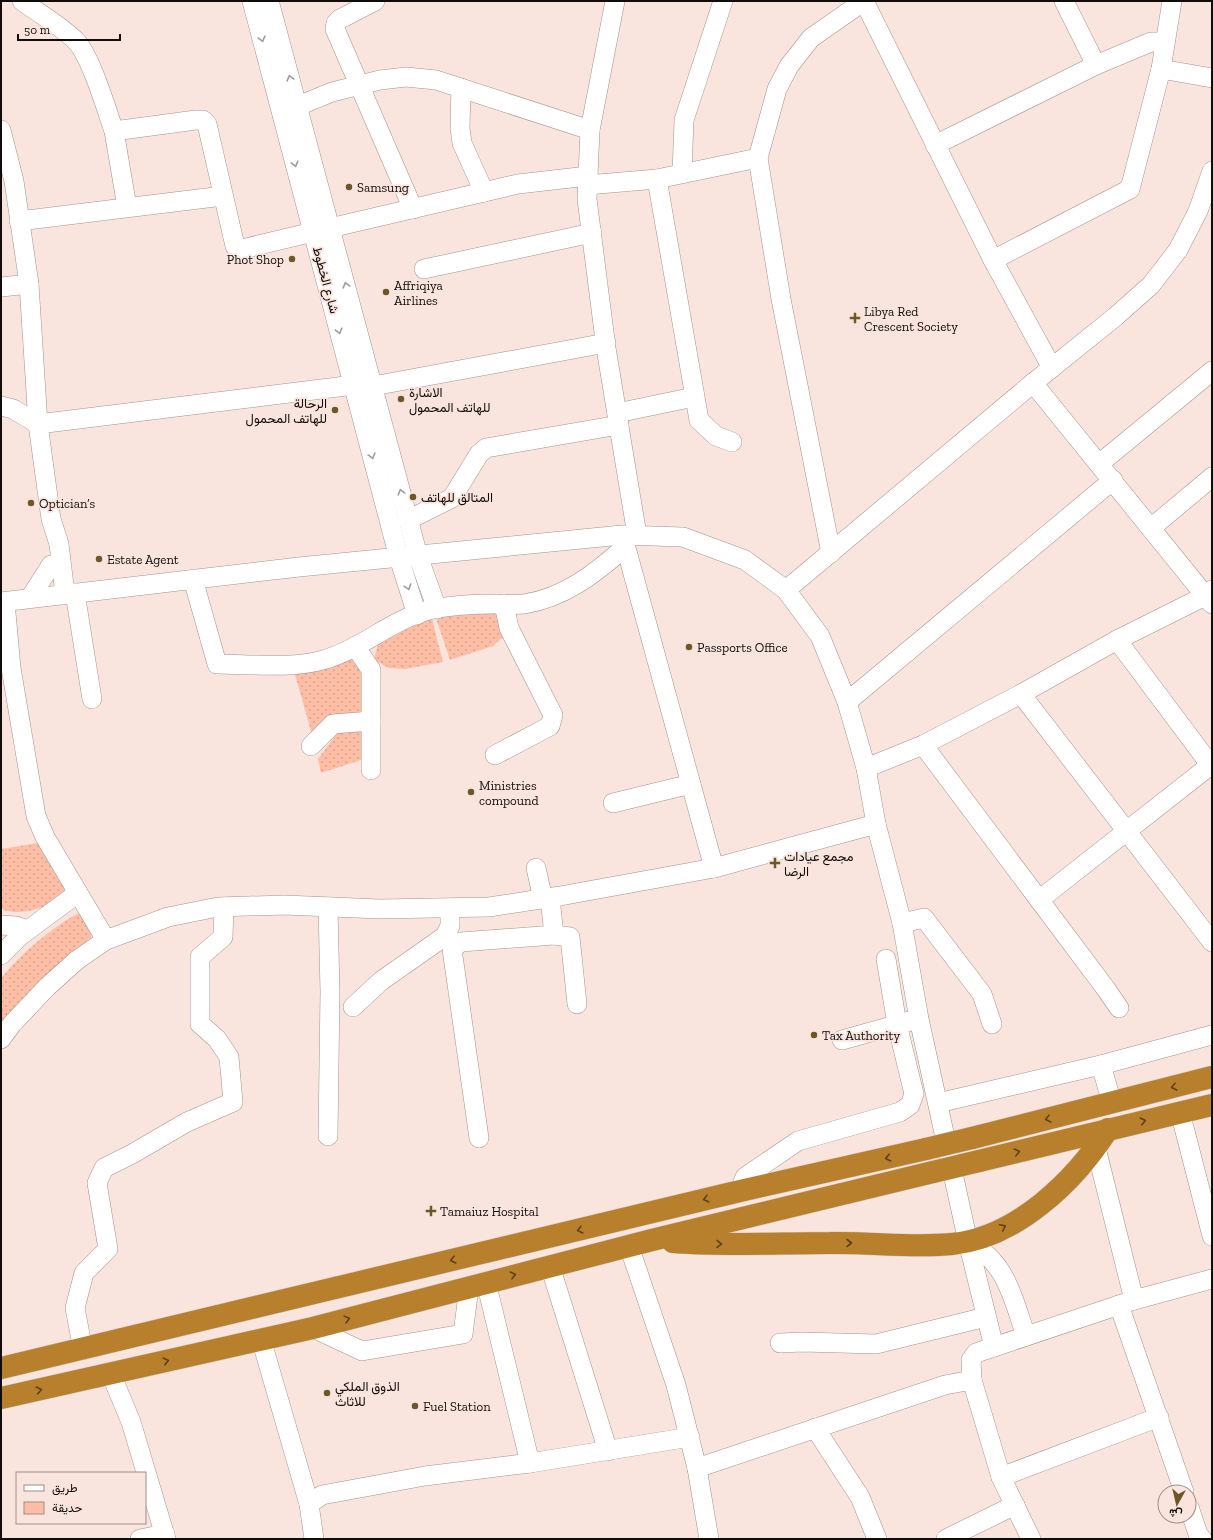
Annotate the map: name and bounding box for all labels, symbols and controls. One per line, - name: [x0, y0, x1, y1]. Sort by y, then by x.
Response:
- scale bar: [18, 16, 120, 42]
- text: 50 m: [24, 23, 51, 37]
- one-way arrow: [257, 35, 266, 42]
- one-way arrow: [286, 75, 295, 82]
- one-way arrow: [291, 161, 299, 168]
- place label: Samsung: [357, 180, 409, 195]
- marker: Samsung: [344, 182, 354, 192]
- street label: شارع الخطوط: [308, 245, 342, 316]
- place label: Phot Shop: [227, 252, 284, 267]
- marker: Phot Shop: [287, 254, 297, 264]
- place label: Affriqiya Airlines: [394, 278, 444, 308]
- one-way arrow: [342, 282, 350, 288]
- marker: Affriqiya Airlines: [381, 287, 391, 297]
- place label: Libya Red Crescent Society: [864, 304, 958, 334]
- marker: Libya Red Crescent Society: [849, 312, 861, 324]
- one-way arrow: [335, 327, 343, 334]
- place label: الاشارة للهاتف المحمول: [409, 385, 490, 416]
- marker: الاشارة للهاتف المحمول: [396, 394, 406, 404]
- place label: الرحالة للهاتف المحمول: [246, 396, 327, 427]
- marker: الرحالة للهاتف المحمول: [330, 405, 340, 415]
- one-way arrow: [368, 453, 376, 460]
- one-way arrow: [397, 488, 405, 495]
- place label: المتالق للهاتف: [421, 490, 493, 506]
- marker: المتالق للهاتف: [408, 492, 418, 502]
- place label: Optician’s: [39, 496, 95, 511]
- marker: Optician’s: [26, 498, 36, 508]
- place label: Estate Agent: [107, 552, 179, 567]
- marker: Estate Agent: [94, 554, 104, 564]
- one-way arrow: [403, 583, 412, 590]
- place label: Passports Office: [697, 640, 788, 655]
- marker: Passports Office: [684, 642, 694, 652]
- place label: Ministries compound: [479, 778, 539, 808]
- marker: Ministries compound: [466, 787, 476, 797]
- place label: مجمع عيادات الرضا: [784, 849, 854, 880]
- marker: مجمع عيادات الرضا: [769, 857, 781, 869]
- place label: Tax Authority: [822, 1028, 900, 1043]
- marker: Tax Authority: [809, 1030, 819, 1040]
- one-way arrow: [1171, 1082, 1177, 1090]
- one-way arrow: [1045, 1114, 1052, 1123]
- one-way arrow: [1139, 1117, 1146, 1126]
- one-way arrow: [1013, 1148, 1020, 1157]
- one-way arrow: [884, 1153, 891, 1162]
- one-way arrow: [703, 1195, 709, 1203]
- place label: Tamaiuz Hospital: [440, 1204, 539, 1219]
- marker: Tamaiuz Hospital: [425, 1205, 437, 1217]
- one-way arrow: [999, 1224, 1006, 1232]
- one-way arrow: [577, 1225, 584, 1234]
- one-way arrow: [846, 1239, 852, 1247]
- one-way arrow: [716, 1240, 722, 1248]
- one-way arrow: [450, 1256, 457, 1264]
- one-way arrow: [510, 1272, 517, 1280]
- one-way arrow: [344, 1315, 350, 1323]
- one-way arrow: [163, 1358, 169, 1366]
- place label: الذوق الملكي للاثاث: [335, 1379, 400, 1409]
- one-way arrow: [36, 1386, 42, 1394]
- marker: الذوق الملكي للاثاث: [322, 1388, 332, 1398]
- place label: Fuel Station: [423, 1399, 491, 1414]
- marker: Fuel Station: [410, 1401, 420, 1411]
- legend: [16, 1472, 146, 1524]
- text: طريق: [52, 1481, 78, 1496]
- north arrow: [1157, 1484, 1197, 1524]
- text: حديقة: [52, 1501, 82, 1515]
- text: ش: [1168, 1506, 1183, 1521]

